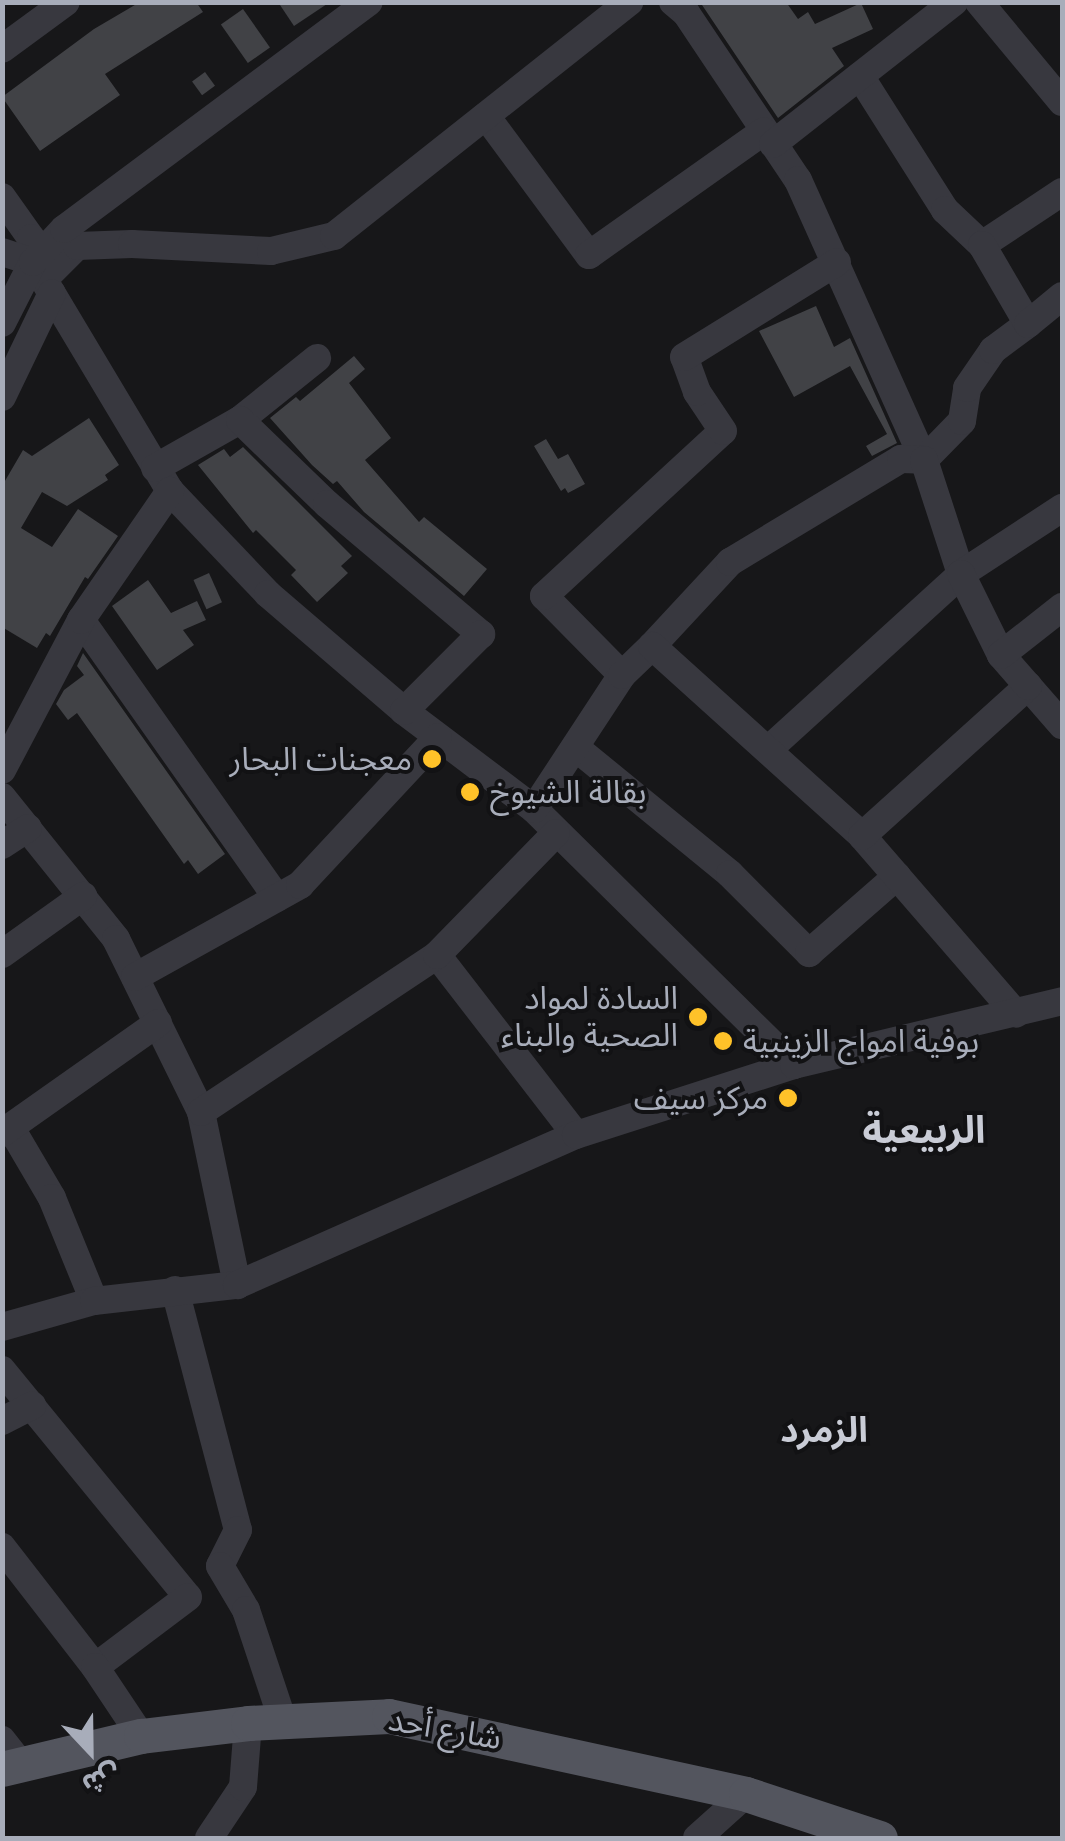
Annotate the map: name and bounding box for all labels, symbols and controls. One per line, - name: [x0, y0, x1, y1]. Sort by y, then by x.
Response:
- place label: معجنات البحار: [230, 740, 412, 778]
- marker: معجنات البحار: [421, 748, 443, 770]
- place label: بقالة الشيوخ: [490, 773, 646, 811]
- marker: بقالة الشيوخ: [459, 781, 481, 803]
- place label: السادة لمواد الصحية والبناء: [501, 980, 678, 1055]
- marker: السادة لمواد الصحية والبناء: [687, 1006, 709, 1028]
- place label: بوفية امواج الزينبية: [743, 1022, 979, 1060]
- marker: بوفية امواج الزينبية: [712, 1030, 734, 1052]
- place label: مركز سيف: [634, 1079, 768, 1117]
- marker: مركز سيف: [777, 1087, 799, 1109]
- district label: الربيعية: [863, 1107, 985, 1153]
- district label: الزمرد: [780, 1409, 868, 1451]
- street label: شارع أحد: [386, 1700, 504, 1758]
- north arrow: [40, 1701, 140, 1801]
- text: ش: [77, 1757, 125, 1802]

